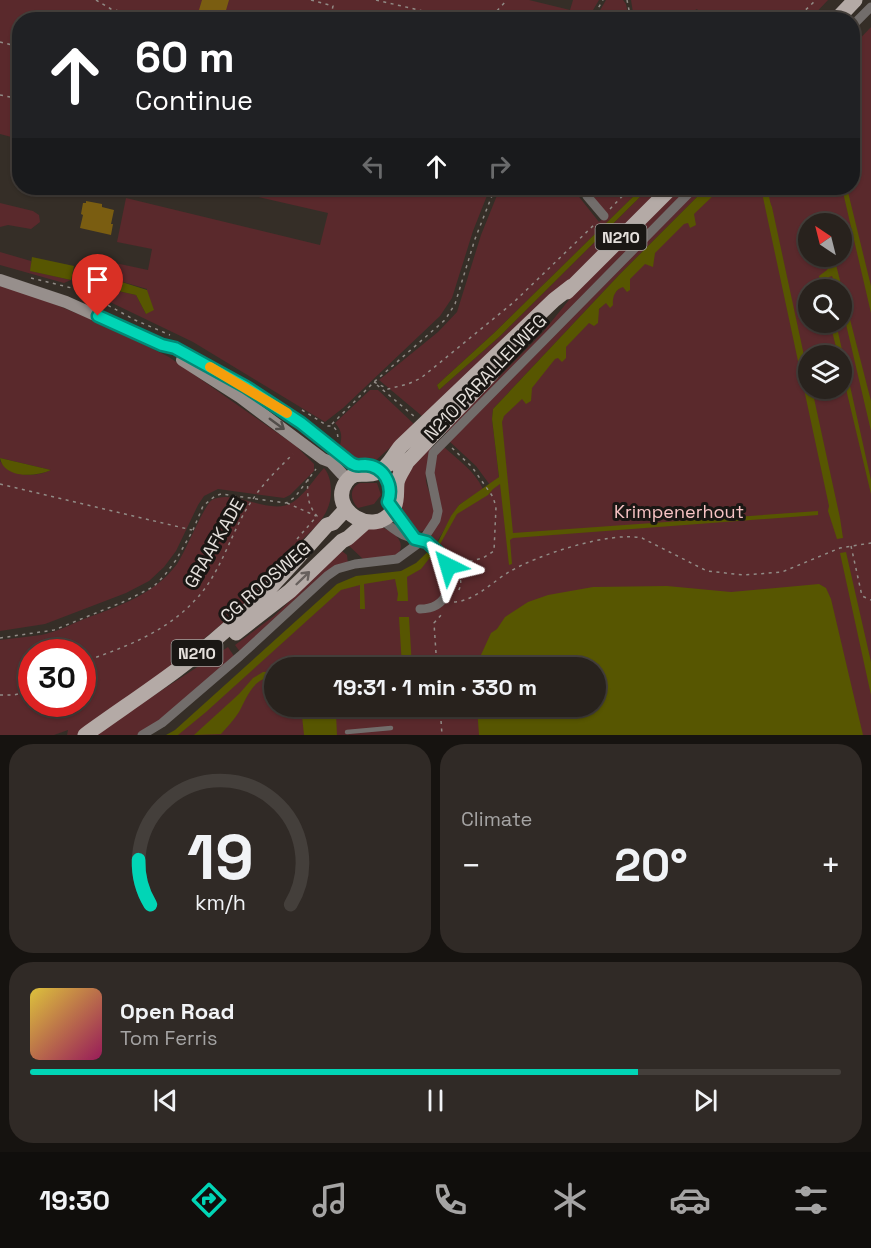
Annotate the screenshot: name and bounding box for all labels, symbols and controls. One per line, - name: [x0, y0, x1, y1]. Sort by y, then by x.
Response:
- text: 60 m: [135, 31, 235, 84]
- icon: ahead: [36, 36, 114, 114]
- text: Continue: [135, 83, 253, 118]
- icon: left: [357, 150, 390, 183]
- icon: ahead: [420, 150, 453, 183]
- icon: right: [483, 150, 516, 183]
- north arrow: [798, 213, 852, 267]
- map controls: [798, 213, 852, 399]
- road number: N210: [596, 224, 646, 250]
- pin: [72, 254, 123, 316]
- icon: arrive: [81, 263, 114, 296]
- button: search: [798, 279, 852, 333]
- street label: N210 PARALLELWEG: [419, 309, 551, 445]
- button: layers: [798, 345, 852, 399]
- one-way arrow: [268, 417, 284, 430]
- street label: GRAAFKADE: [179, 494, 249, 592]
- park label: Krimpenerhout: [614, 500, 744, 523]
- position arrow: [416, 534, 480, 598]
- street label: CG ROOSWEG: [215, 536, 315, 628]
- one-way arrow: [296, 570, 311, 585]
- speed limit sign: 30: [18, 639, 96, 717]
- road number: N210: [172, 640, 222, 666]
- text: 19:31 · 1 min · 330 m: [333, 673, 537, 701]
- text: Climate: [461, 806, 532, 832]
- text: 19: [187, 818, 253, 897]
- text: 20°: [614, 837, 688, 894]
- text: −: [461, 845, 481, 887]
- text: +: [821, 845, 841, 887]
- text: km/h: [194, 890, 246, 917]
- text: Open Road: [120, 997, 235, 1025]
- text: Tom Ferris: [120, 1025, 218, 1051]
- icon: previous: [149, 1084, 182, 1117]
- icon: pause: [419, 1084, 452, 1117]
- icon: next: [689, 1084, 722, 1117]
- icon: directions: [188, 1179, 230, 1221]
- icon: music: [309, 1179, 351, 1221]
- icon: phone: [429, 1179, 471, 1221]
- icon: climate: [549, 1179, 591, 1221]
- icon: car: [669, 1179, 711, 1221]
- icon: filters: [790, 1179, 832, 1221]
- text: 19:30: [39, 1183, 110, 1218]

